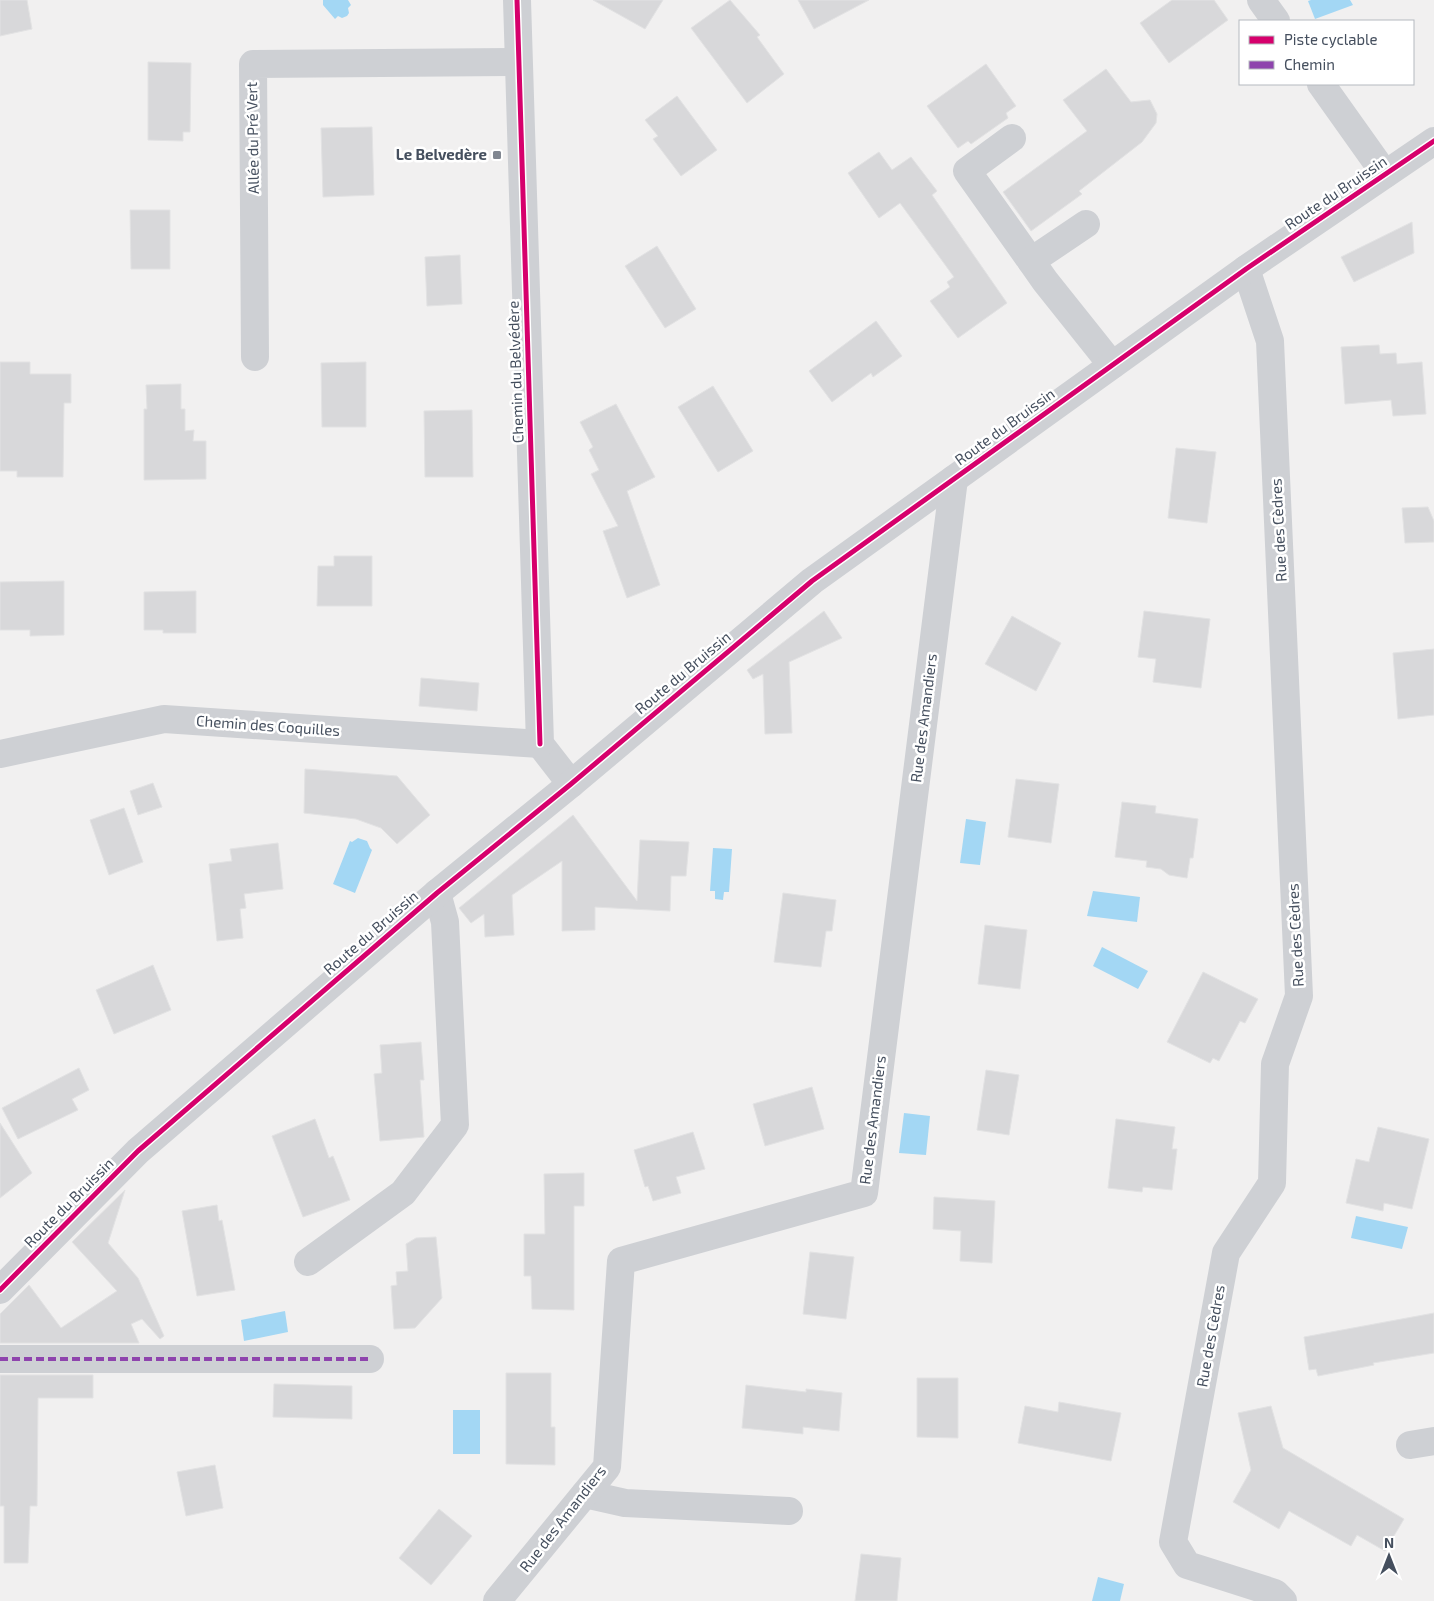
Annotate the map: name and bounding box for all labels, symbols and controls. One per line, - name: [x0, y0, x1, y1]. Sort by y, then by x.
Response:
- legend: [1239, 20, 1414, 85]
- text: Piste cyclable: [1284, 30, 1378, 48]
- text: Chemin: [1284, 55, 1335, 73]
- street label: Allée du Pré Vert: [242, 81, 262, 194]
- place label: Le Belvedère: [396, 145, 487, 163]
- marker: Le Belvedère: [491, 149, 503, 161]
- street label: Route du Bruissin: [1281, 151, 1390, 233]
- street label: Chemin du Belvédère: [504, 300, 526, 444]
- street label: Route du Bruissin: [951, 384, 1058, 468]
- street label: Rue des Cèdres: [1266, 478, 1290, 582]
- street label: Route du Bruissin: [631, 627, 734, 717]
- street label: Rue des Amandiers: [906, 652, 940, 783]
- street label: Chemin des Coquilles: [195, 711, 341, 739]
- street label: Rue des Cèdres: [1283, 883, 1307, 987]
- street label: Route du Bruissin: [319, 886, 421, 978]
- street label: Rue des Amandiers: [855, 1054, 889, 1185]
- street label: Route du Bruissin: [20, 1154, 117, 1251]
- street label: Rue des Cèdres: [1192, 1283, 1228, 1388]
- street label: Rue des Amandiers: [515, 1462, 609, 1575]
- north arrow: [1364, 1531, 1414, 1581]
- text: N: [1384, 1534, 1394, 1551]

